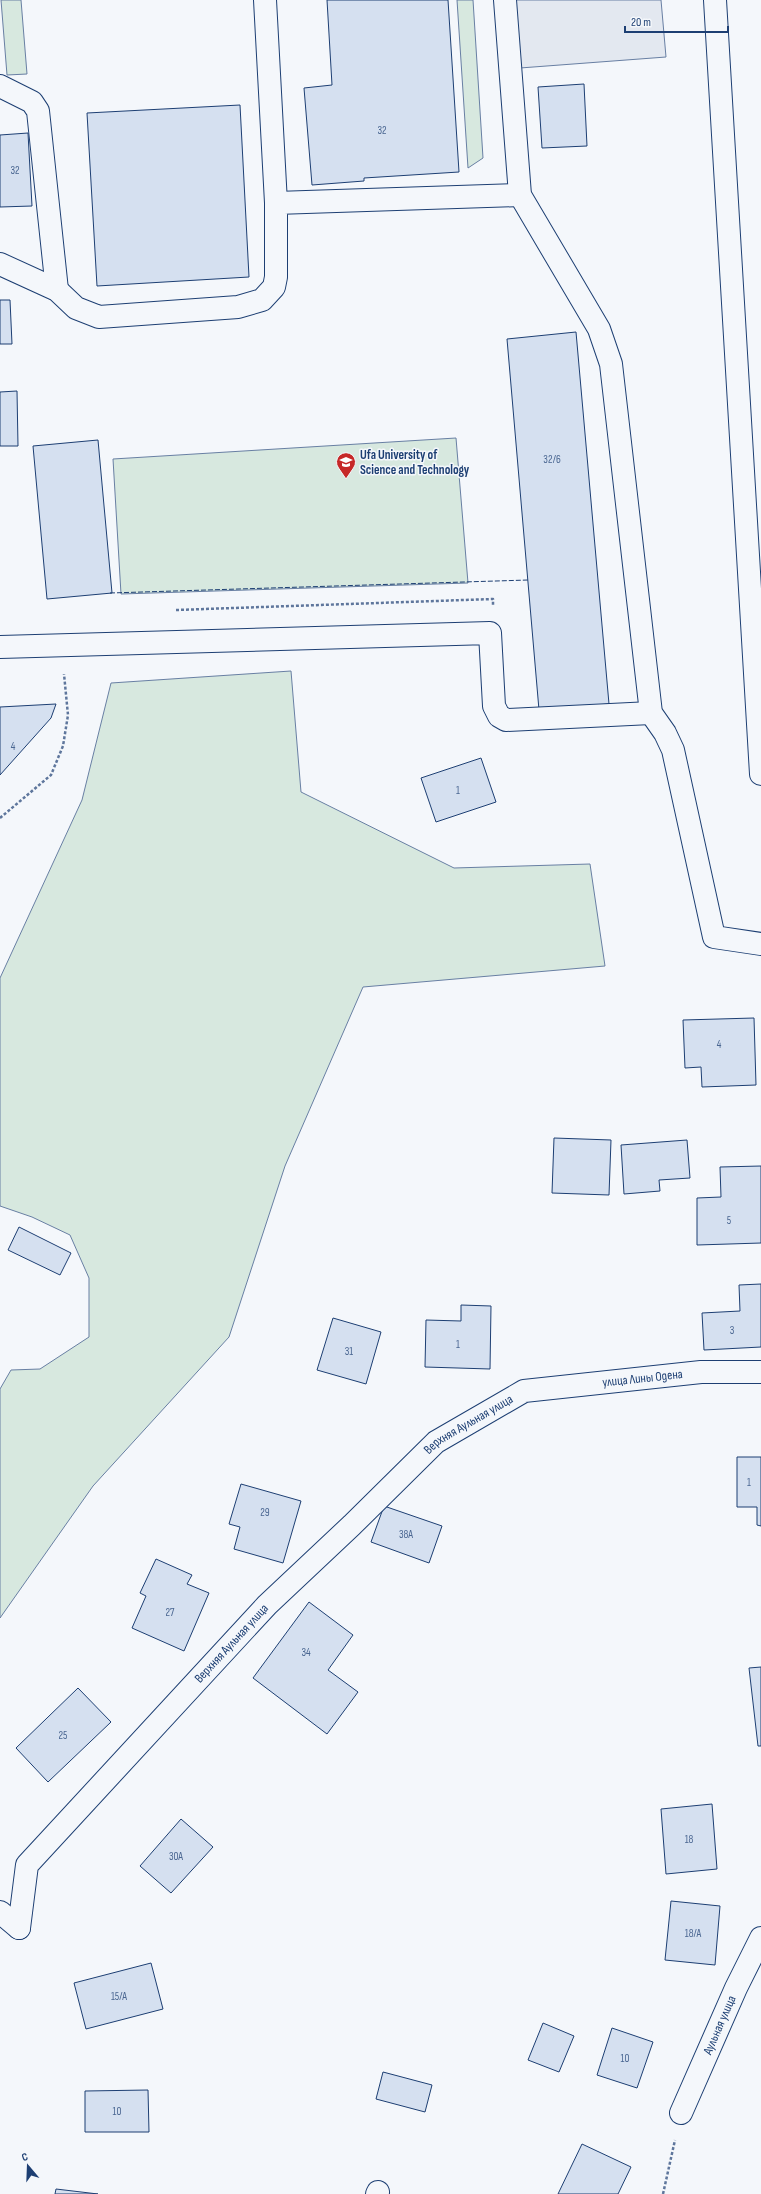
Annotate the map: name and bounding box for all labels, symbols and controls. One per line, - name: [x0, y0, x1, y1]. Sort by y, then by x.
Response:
- scale bar: [625, 8, 728, 34]
- text: 20 m: [631, 15, 651, 30]
- house number: 32: [377, 124, 387, 137]
- house number: 32: [10, 164, 20, 177]
- place label: Ufa University of Science and Technology: [360, 447, 470, 478]
- school or university icon: Ufa University of Science and Technology: [335, 451, 357, 479]
- house number: 32/6: [543, 453, 561, 466]
- house number: 4: [11, 740, 16, 753]
- house number: 1: [456, 784, 460, 797]
- house number: 4: [717, 1038, 722, 1051]
- house number: 5: [727, 1214, 731, 1227]
- house number: 3: [730, 1324, 735, 1337]
- house number: 1: [456, 1338, 460, 1351]
- house number: 31: [345, 1345, 353, 1358]
- street label: улица Лины Одена: [601, 1366, 683, 1391]
- street label: Верхняя Аульная улица: [420, 1391, 516, 1458]
- house number: 1: [747, 1476, 751, 1489]
- house number: 29: [260, 1506, 270, 1519]
- house number: 38А: [399, 1528, 413, 1541]
- street label: Верхняя Аульная улица: [191, 1601, 272, 1686]
- house number: 27: [166, 1606, 175, 1619]
- house number: 34: [301, 1646, 311, 1659]
- house number: 25: [59, 1729, 67, 1742]
- house number: 18: [685, 1833, 694, 1846]
- house number: 30А: [169, 1850, 183, 1863]
- house number: 18/А: [685, 1927, 701, 1940]
- house number: 15/А: [111, 1990, 127, 2003]
- street label: Аульная улица: [699, 1993, 740, 2058]
- house number: 10: [621, 2052, 629, 2065]
- house number: 10: [113, 2105, 121, 2118]
- north arrow: [8, 2146, 48, 2186]
- text: С: [20, 2150, 30, 2164]

